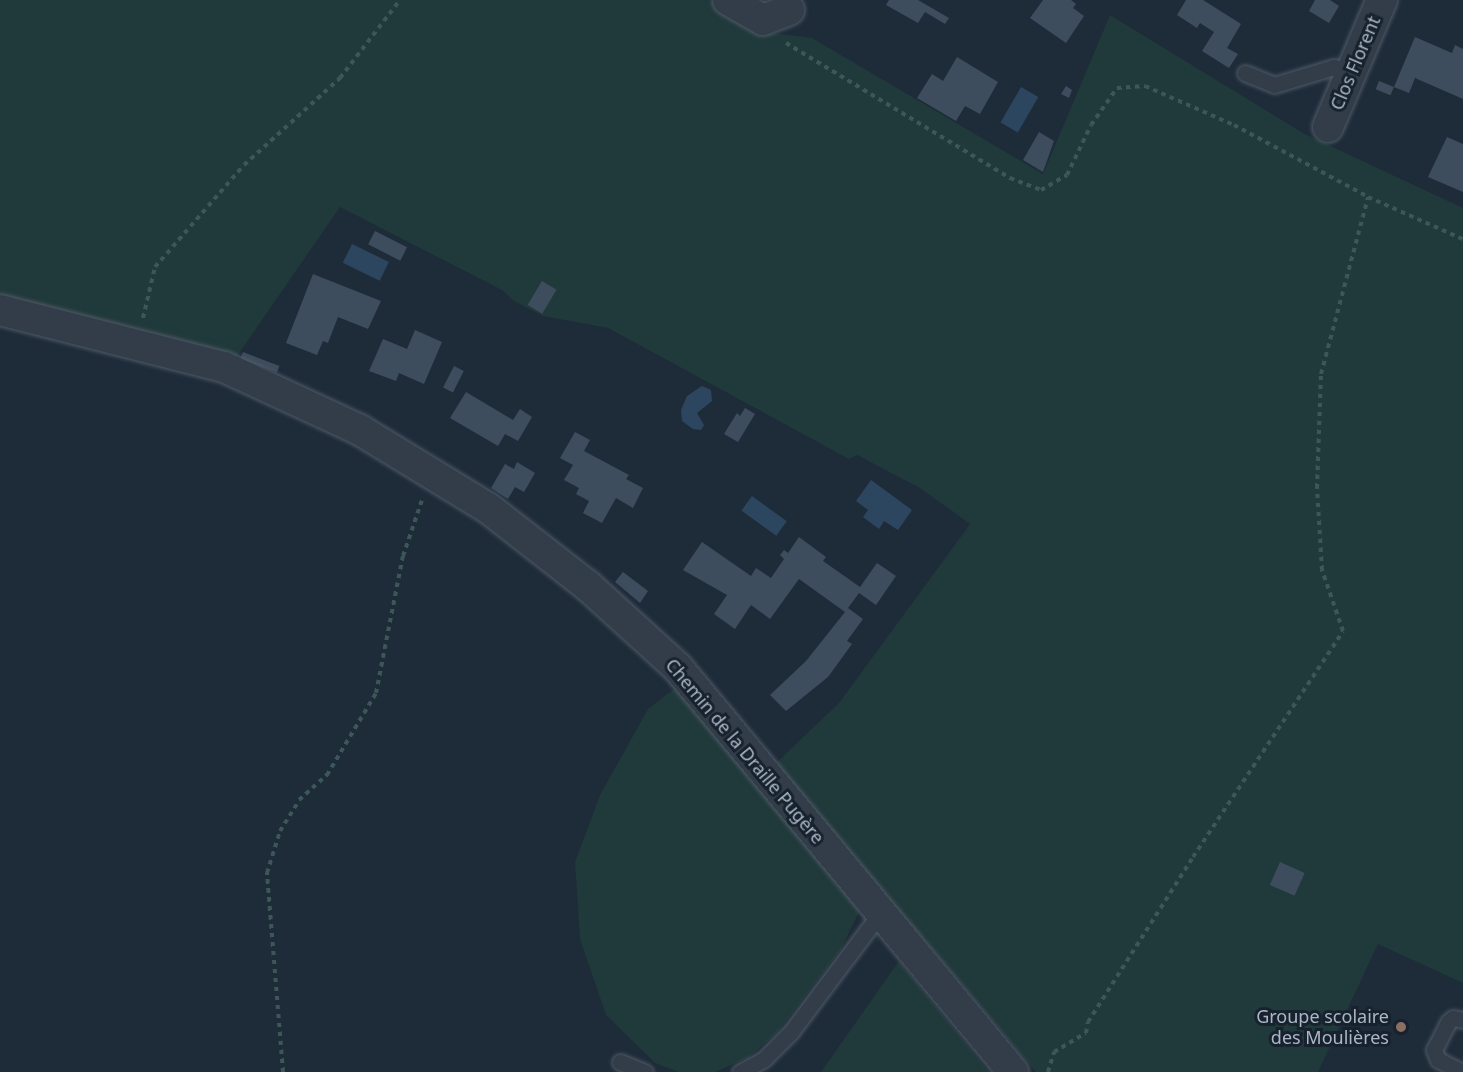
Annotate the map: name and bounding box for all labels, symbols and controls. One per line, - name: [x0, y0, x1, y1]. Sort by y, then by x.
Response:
- street label: Clos Florent: [1326, 13, 1384, 113]
- street label: Chemin de la Draille Pugère: [661, 654, 829, 848]
- place label: Groupe scolaire des Moulières: [1256, 1006, 1389, 1048]
- marker: Groupe scolaire des Moulières: [1394, 1020, 1408, 1034]

